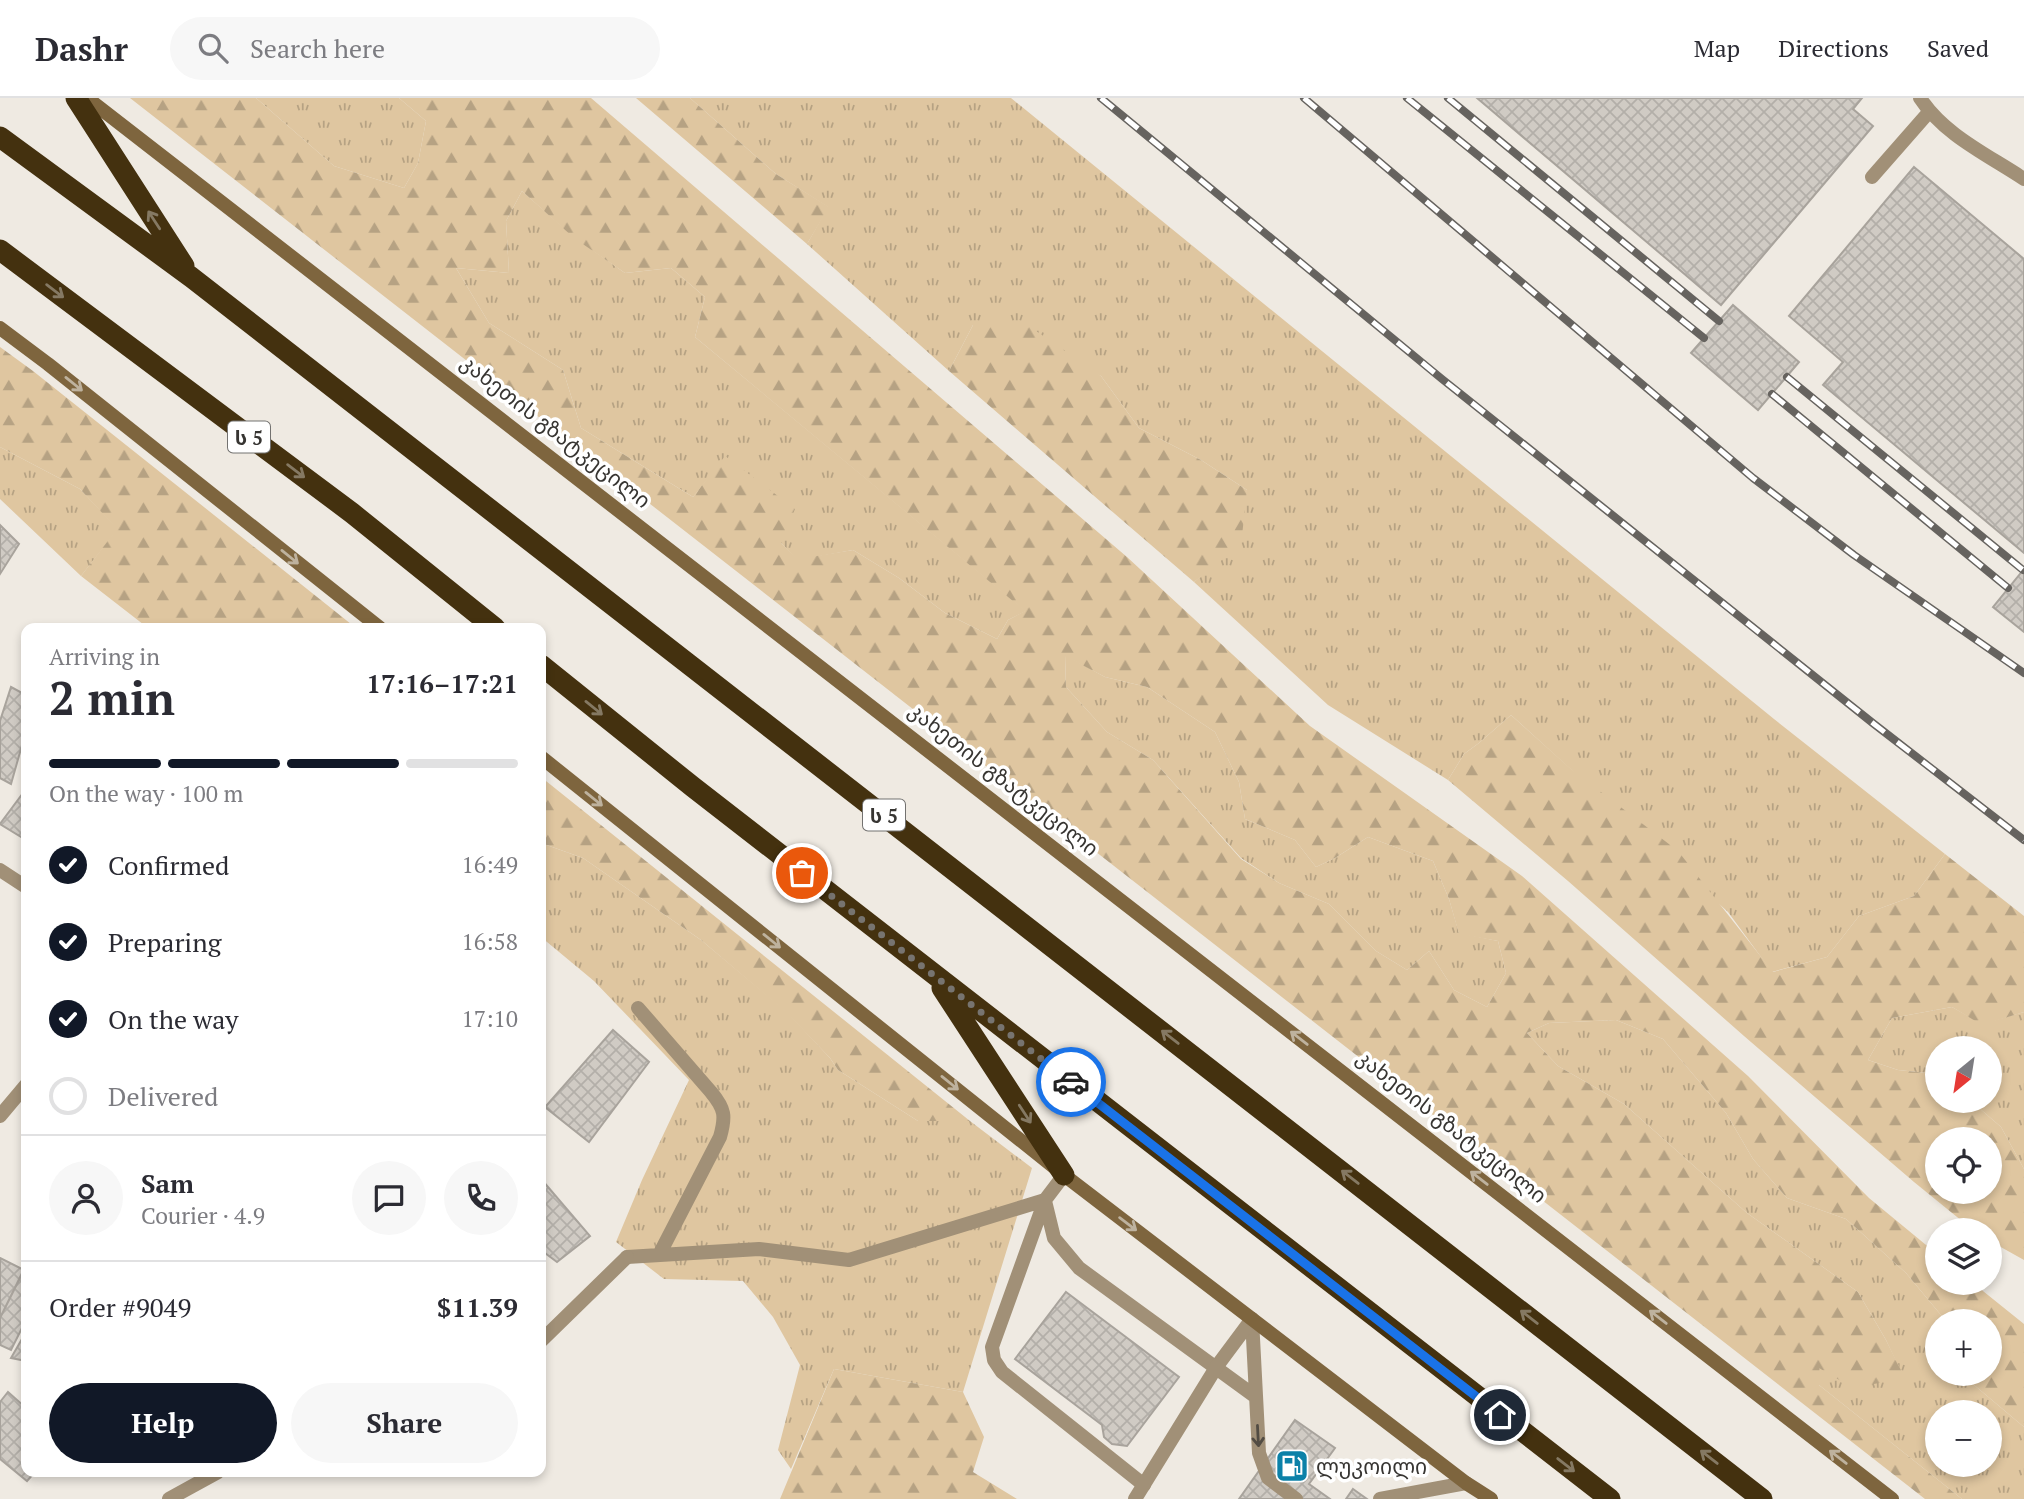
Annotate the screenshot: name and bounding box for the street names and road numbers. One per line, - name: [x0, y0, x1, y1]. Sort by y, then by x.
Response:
- street label: კახეთის გზატკეცილი: [455, 348, 657, 514]
- road number: ს 5: [228, 422, 270, 452]
- street label: კახეთის გზატკეცილი: [903, 696, 1105, 862]
- road number: ს 5: [863, 800, 905, 830]
- street label: კახეთის გზატკეცილი: [1351, 1043, 1553, 1209]

